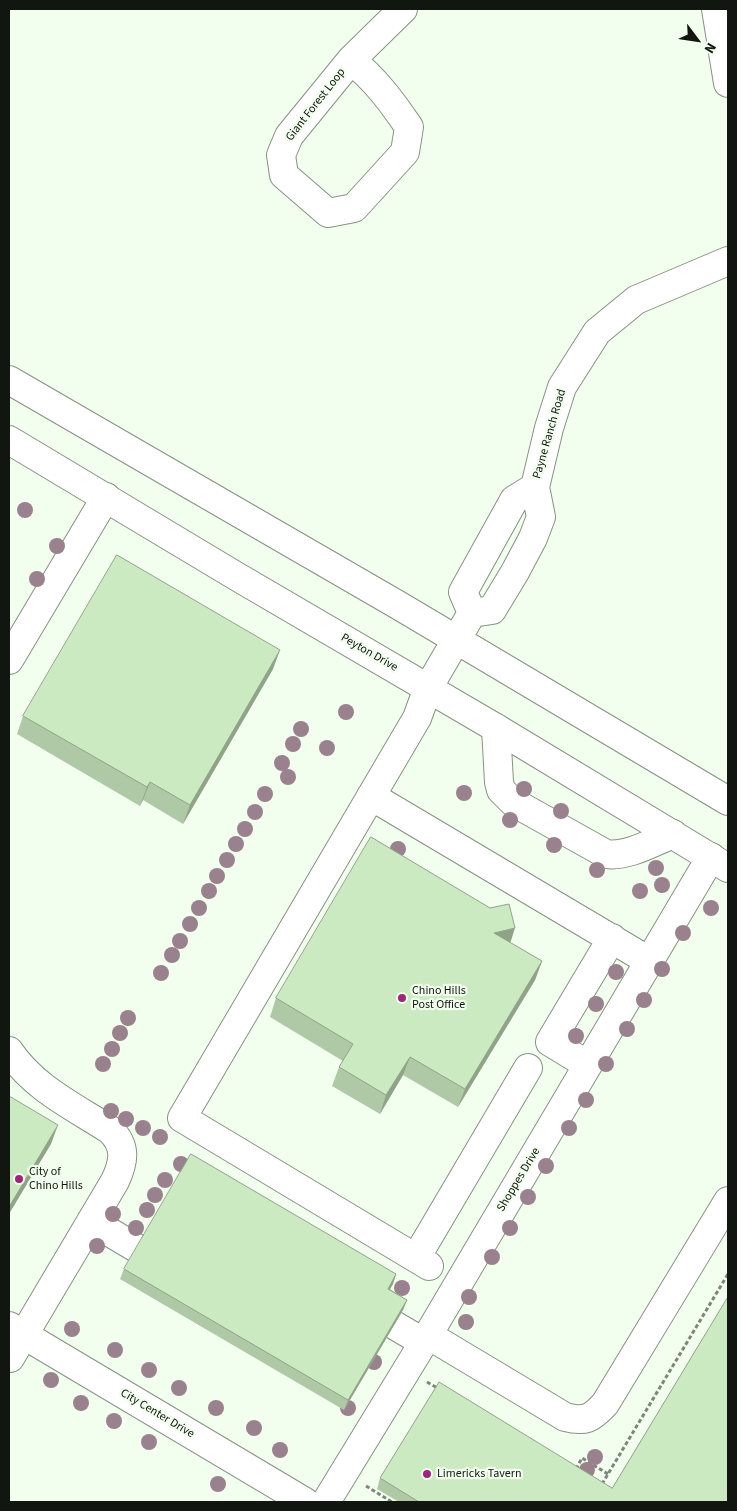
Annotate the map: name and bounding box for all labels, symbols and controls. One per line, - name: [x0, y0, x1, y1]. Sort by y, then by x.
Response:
- north arrow: [672, 15, 722, 65]
- text: N: [699, 39, 721, 57]
- street label: Giant Forest Loop: [283, 66, 349, 144]
- street label: Payne Ranch Road: [530, 388, 570, 480]
- street label: Peyton Drive: [338, 631, 400, 675]
- place label: Chino Hills Post Office: [412, 984, 466, 1012]
- marker: Chino Hills Post Office: [396, 992, 408, 1004]
- street label: Shoppes Drive: [494, 1145, 544, 1215]
- place label: City of Chino Hills: [29, 1165, 83, 1193]
- marker: City of Chino Hills: [13, 1173, 25, 1185]
- street label: City Center Drive: [117, 1386, 197, 1442]
- place label: Limericks Tavern: [437, 1467, 521, 1481]
- marker: Limericks Tavern: [421, 1468, 433, 1480]

